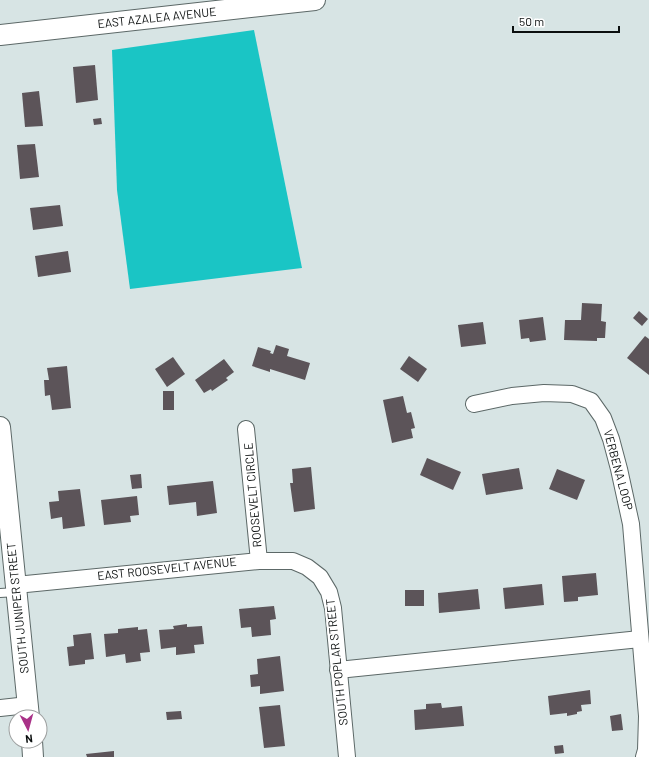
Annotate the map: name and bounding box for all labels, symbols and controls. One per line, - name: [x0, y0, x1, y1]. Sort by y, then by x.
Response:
- street label: EAST AZALEA AVENUE: [97, 4, 217, 30]
- scale bar: [513, 8, 619, 34]
- text: 50 m: [519, 14, 544, 28]
- street label: VERBENA LOOP: [601, 428, 636, 512]
- street label: ROOSEVELT CIRCLE: [240, 442, 264, 548]
- street label: SOUTH JUNIPER STREET: [3, 542, 31, 674]
- street label: EAST ROOSEVELT AVENUE: [97, 554, 237, 582]
- street label: SOUTH POPLAR STREET: [322, 598, 350, 726]
- north arrow: [8, 709, 48, 749]
- text: N: [25, 733, 33, 746]

